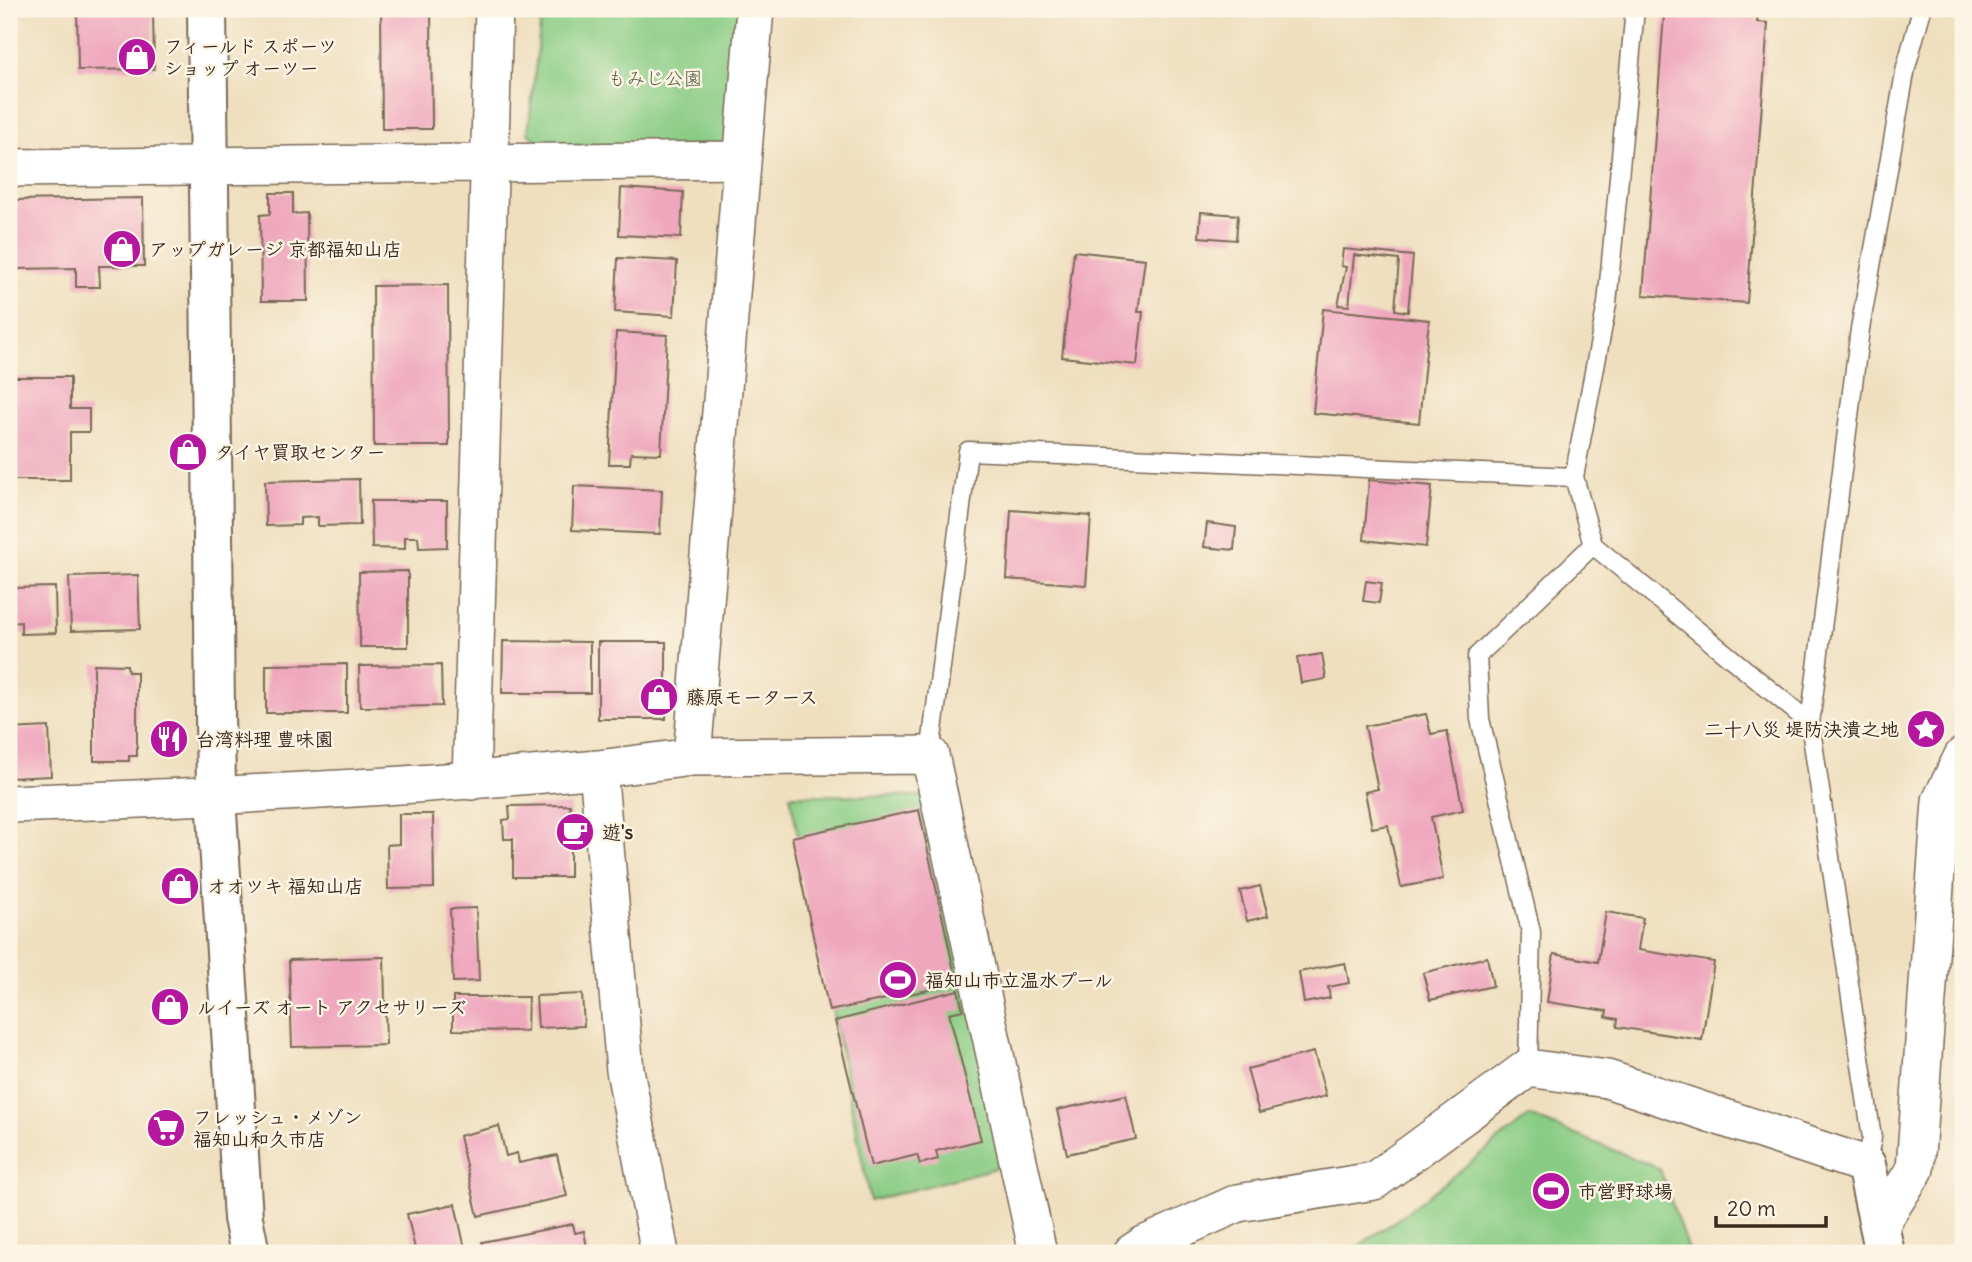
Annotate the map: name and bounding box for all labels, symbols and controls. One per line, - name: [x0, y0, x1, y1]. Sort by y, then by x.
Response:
- place label: フィールド スポーツ ショップ オーツー: [164, 34, 337, 80]
- shop icon: フィールド スポーツ ショップ オーツー: [116, 36, 158, 78]
- park label: もみじ公園: [607, 66, 703, 90]
- shop icon: アップガレージ 京都福知山店: [101, 228, 143, 270]
- place label: アップガレージ 京都福知山店: [149, 237, 402, 261]
- shop icon: タイヤ買取センター: [167, 431, 209, 473]
- place label: タイヤ買取センター: [215, 440, 385, 464]
- shop icon: 藤原モータース: [638, 676, 680, 718]
- place label: 藤原モータース: [686, 685, 818, 709]
- place icon: 二十八災 堤防決潰之地: [1905, 708, 1947, 750]
- place label: 二十八災 堤防決潰之地: [1704, 717, 1899, 741]
- restaurant icon: 台湾料理 豊味園: [148, 718, 190, 760]
- place label: 台湾料理 豊味園: [196, 727, 334, 751]
- cafe icon: 遊's: [554, 811, 596, 853]
- place label: 遊's: [602, 820, 634, 844]
- shop icon: オオツキ 福知山店: [159, 865, 201, 907]
- place label: オオツキ 福知山店: [207, 874, 364, 898]
- sports icon: 福知山市立温水プール: [877, 959, 919, 1001]
- place label: 福知山市立温水プール: [925, 968, 1113, 992]
- shop icon: ルイーズ オート アクセサリーズ: [149, 986, 191, 1028]
- place label: ルイーズ オート アクセサリーズ: [197, 995, 466, 1019]
- place label: フレッシュ・メゾン 福知山和久市店: [193, 1105, 362, 1151]
- supermarket icon: フレッシュ・メゾン 福知山和久市店: [145, 1107, 187, 1149]
- sports icon: 市営野球場: [1530, 1170, 1572, 1212]
- place label: 市営野球場: [1578, 1179, 1673, 1203]
- scale bar: [1716, 1185, 1827, 1229]
- text: 20 m: [1727, 1195, 1776, 1222]

